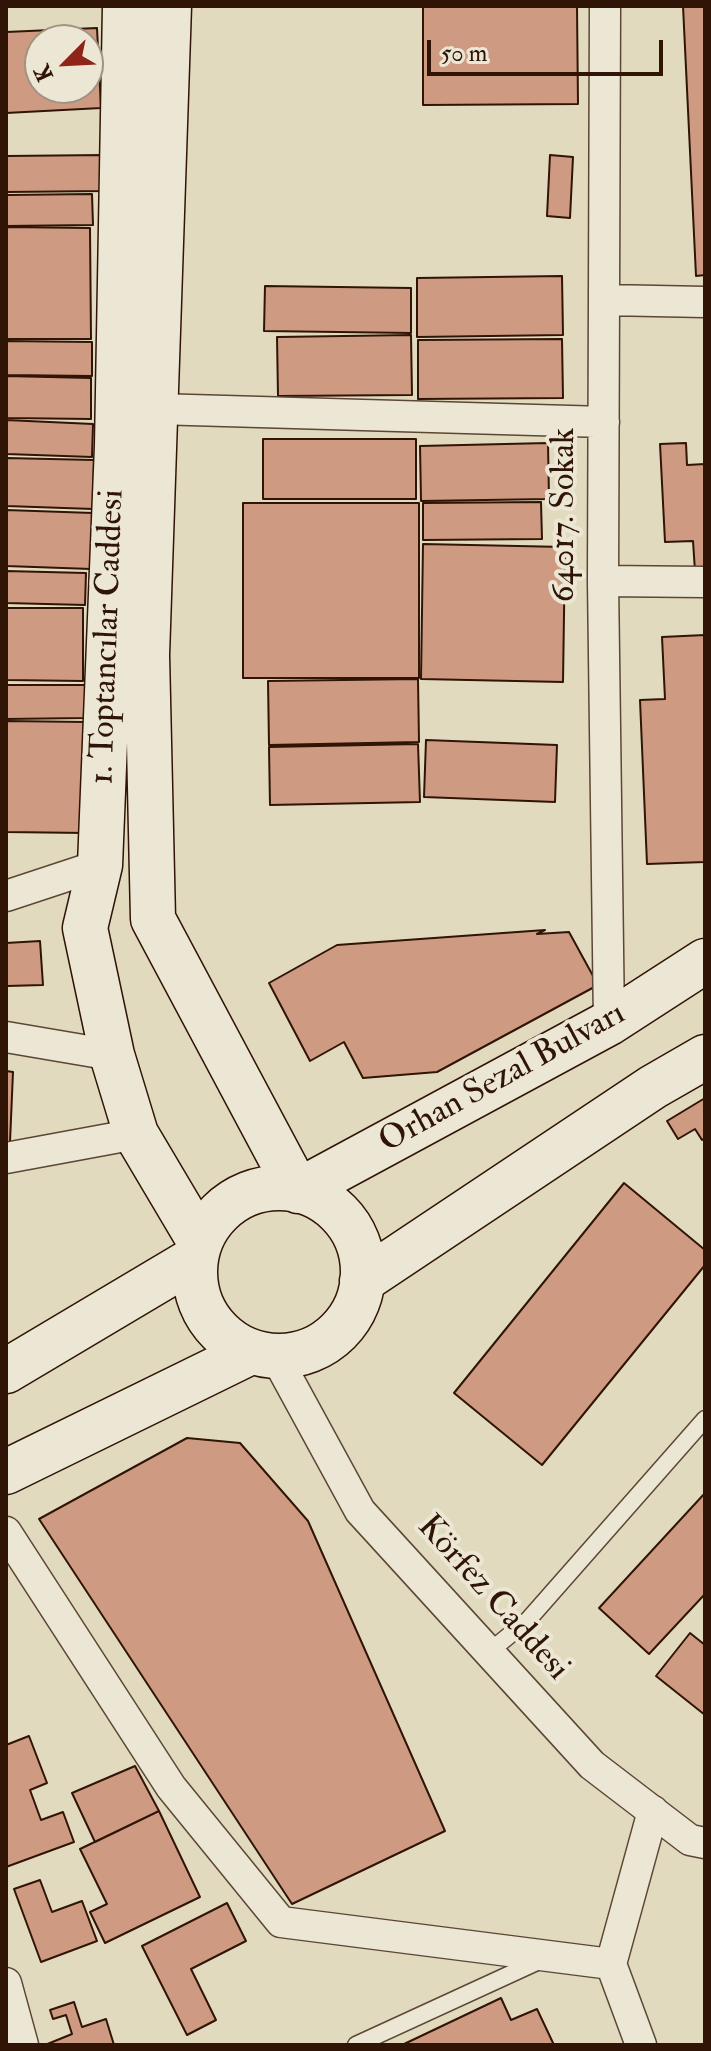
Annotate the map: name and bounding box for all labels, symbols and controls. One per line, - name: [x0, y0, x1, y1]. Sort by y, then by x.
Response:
- north arrow: [24, 24, 104, 104]
- scale bar: [431, 24, 667, 74]
- text: 50 m: [441, 38, 487, 69]
- text: K: [28, 60, 60, 86]
- street label: 64017. Sokak: [546, 428, 586, 602]
- street label: 1. Toptancılar Caddesi: [83, 489, 135, 785]
- street label: Orhan Sezal Bulvarı: [373, 995, 633, 1163]
- street label: Körfez Caddesi: [407, 1508, 577, 1690]

